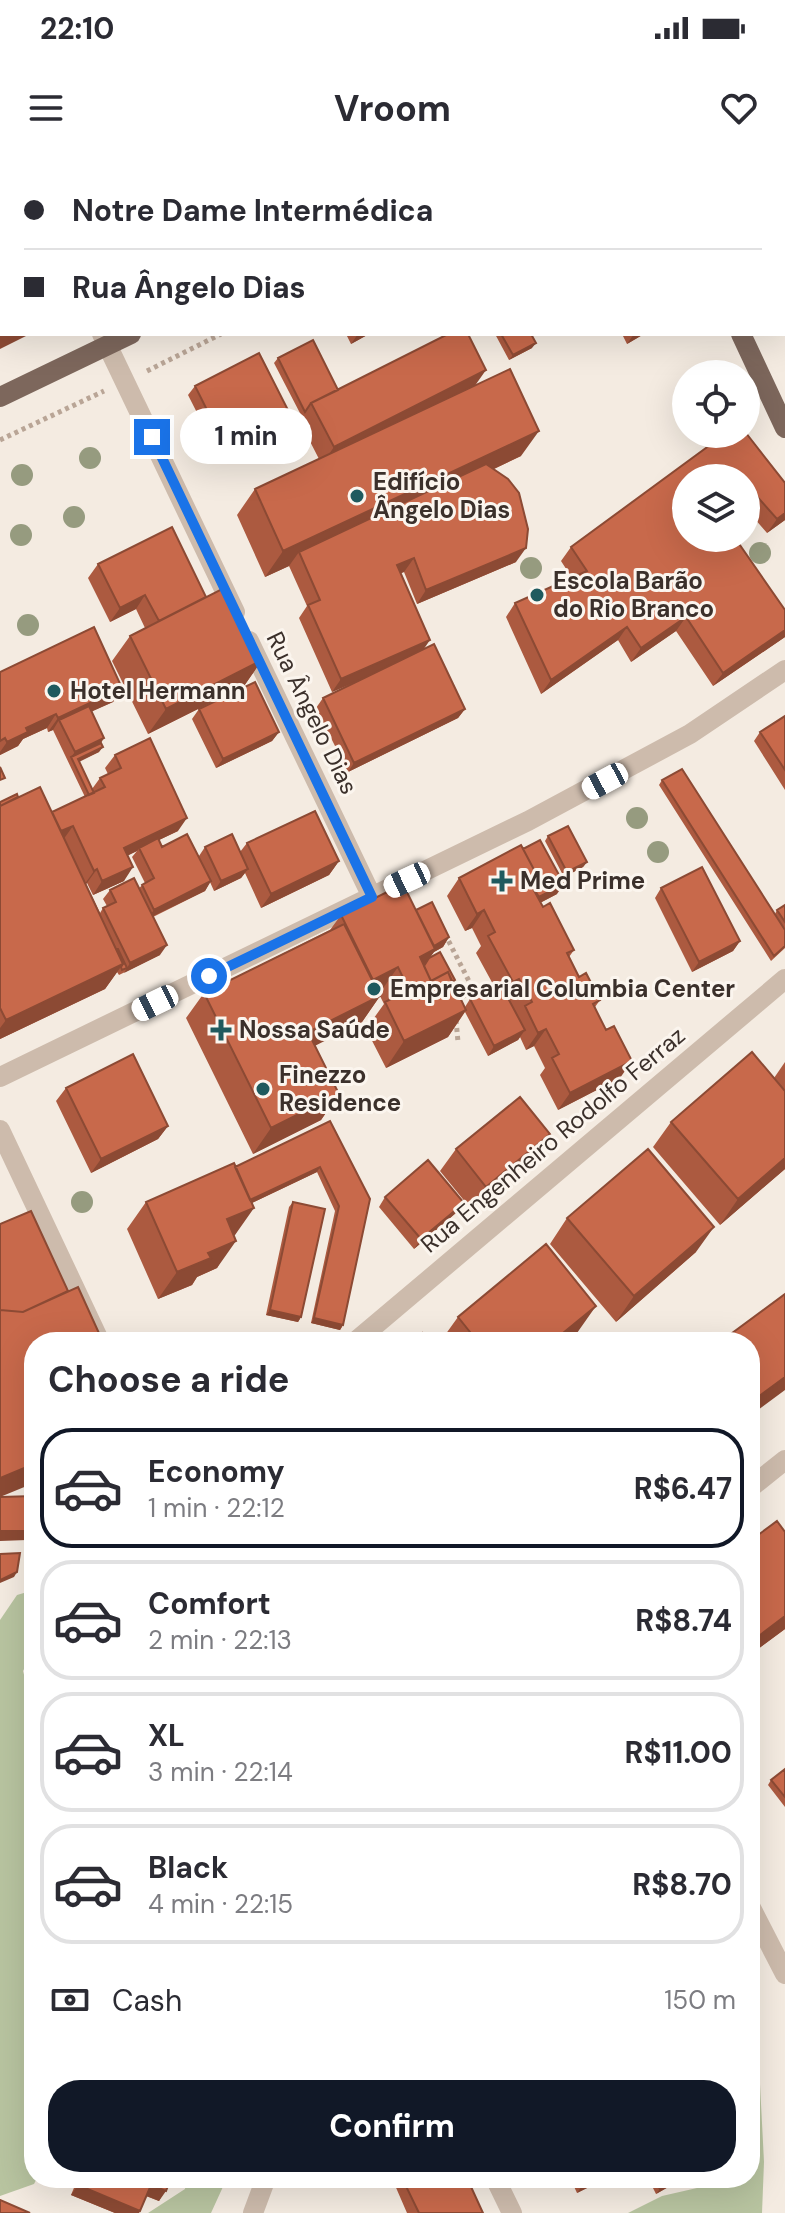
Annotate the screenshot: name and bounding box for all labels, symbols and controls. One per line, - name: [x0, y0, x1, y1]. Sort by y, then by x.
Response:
- text: 22:10: [40, 9, 114, 48]
- text: Vroom: [334, 85, 451, 132]
- icon: menu: [24, 86, 68, 130]
- icon: heart: [717, 86, 761, 130]
- text: Notre Dame Intermédica: [72, 191, 433, 230]
- text: Rua Ângelo Dias: [72, 268, 306, 307]
- map controls: [672, 360, 760, 552]
- button: locate: [672, 360, 760, 448]
- callout: 1 min: [180, 409, 312, 465]
- route end: [134, 419, 170, 455]
- text: 1 min: [214, 419, 278, 453]
- button: layers: [672, 464, 760, 552]
- place label: Edifício Ângelo Dias: [373, 466, 510, 525]
- marker: Edifício Ângelo Dias: [348, 487, 366, 505]
- place label: Escola Barão do Rio Branco: [553, 565, 714, 624]
- marker: Escola Barão do Rio Branco: [528, 586, 546, 604]
- street label: Rua Ângelo Dias: [260, 626, 365, 799]
- place label: Hotel Hermann: [70, 675, 246, 706]
- marker: Hotel Hermann: [45, 682, 63, 700]
- car: [578, 759, 632, 803]
- car: [380, 859, 434, 901]
- place label: Med Prime: [520, 865, 645, 896]
- marker: Med Prime: [491, 870, 513, 892]
- route start: [191, 958, 227, 994]
- place label: Empresarial Columbia Center: [390, 973, 735, 1004]
- marker: Empresarial Columbia Center: [365, 980, 383, 998]
- car: [128, 982, 182, 1024]
- place label: Nossa Saúde: [239, 1014, 390, 1045]
- marker: Nossa Saúde: [210, 1019, 232, 1041]
- street label: Rua Engenheiro Rodolfo Ferraz: [414, 1020, 691, 1259]
- place label: Finezzo Residence: [279, 1059, 401, 1118]
- marker: Finezzo Residence: [254, 1080, 272, 1098]
- text: Choose a ride: [48, 1356, 289, 1403]
- icon: car: [52, 1452, 124, 1524]
- text: Economy: [148, 1452, 285, 1491]
- text: R$6.47: [634, 1469, 732, 1508]
- text: 1 min · 22:12: [148, 1491, 285, 1525]
- icon: car: [52, 1584, 124, 1656]
- text: Comfort: [148, 1584, 271, 1623]
- text: R$8.74: [635, 1601, 732, 1640]
- text: 2 min · 22:13: [148, 1623, 292, 1657]
- icon: car: [52, 1716, 124, 1788]
- text: XL: [148, 1716, 185, 1755]
- text: R$11.00: [625, 1733, 732, 1772]
- text: 3 min · 22:14: [148, 1755, 293, 1789]
- icon: car: [52, 1848, 124, 1920]
- text: Black: [148, 1848, 228, 1887]
- text: R$8.70: [632, 1865, 732, 1904]
- text: 4 min · 22:15: [148, 1887, 293, 1921]
- icon: cash: [48, 1978, 92, 2022]
- text: Cash: [112, 1981, 182, 2020]
- text: 150 m: [664, 1983, 736, 2017]
- button: Confirm: [48, 2080, 736, 2172]

